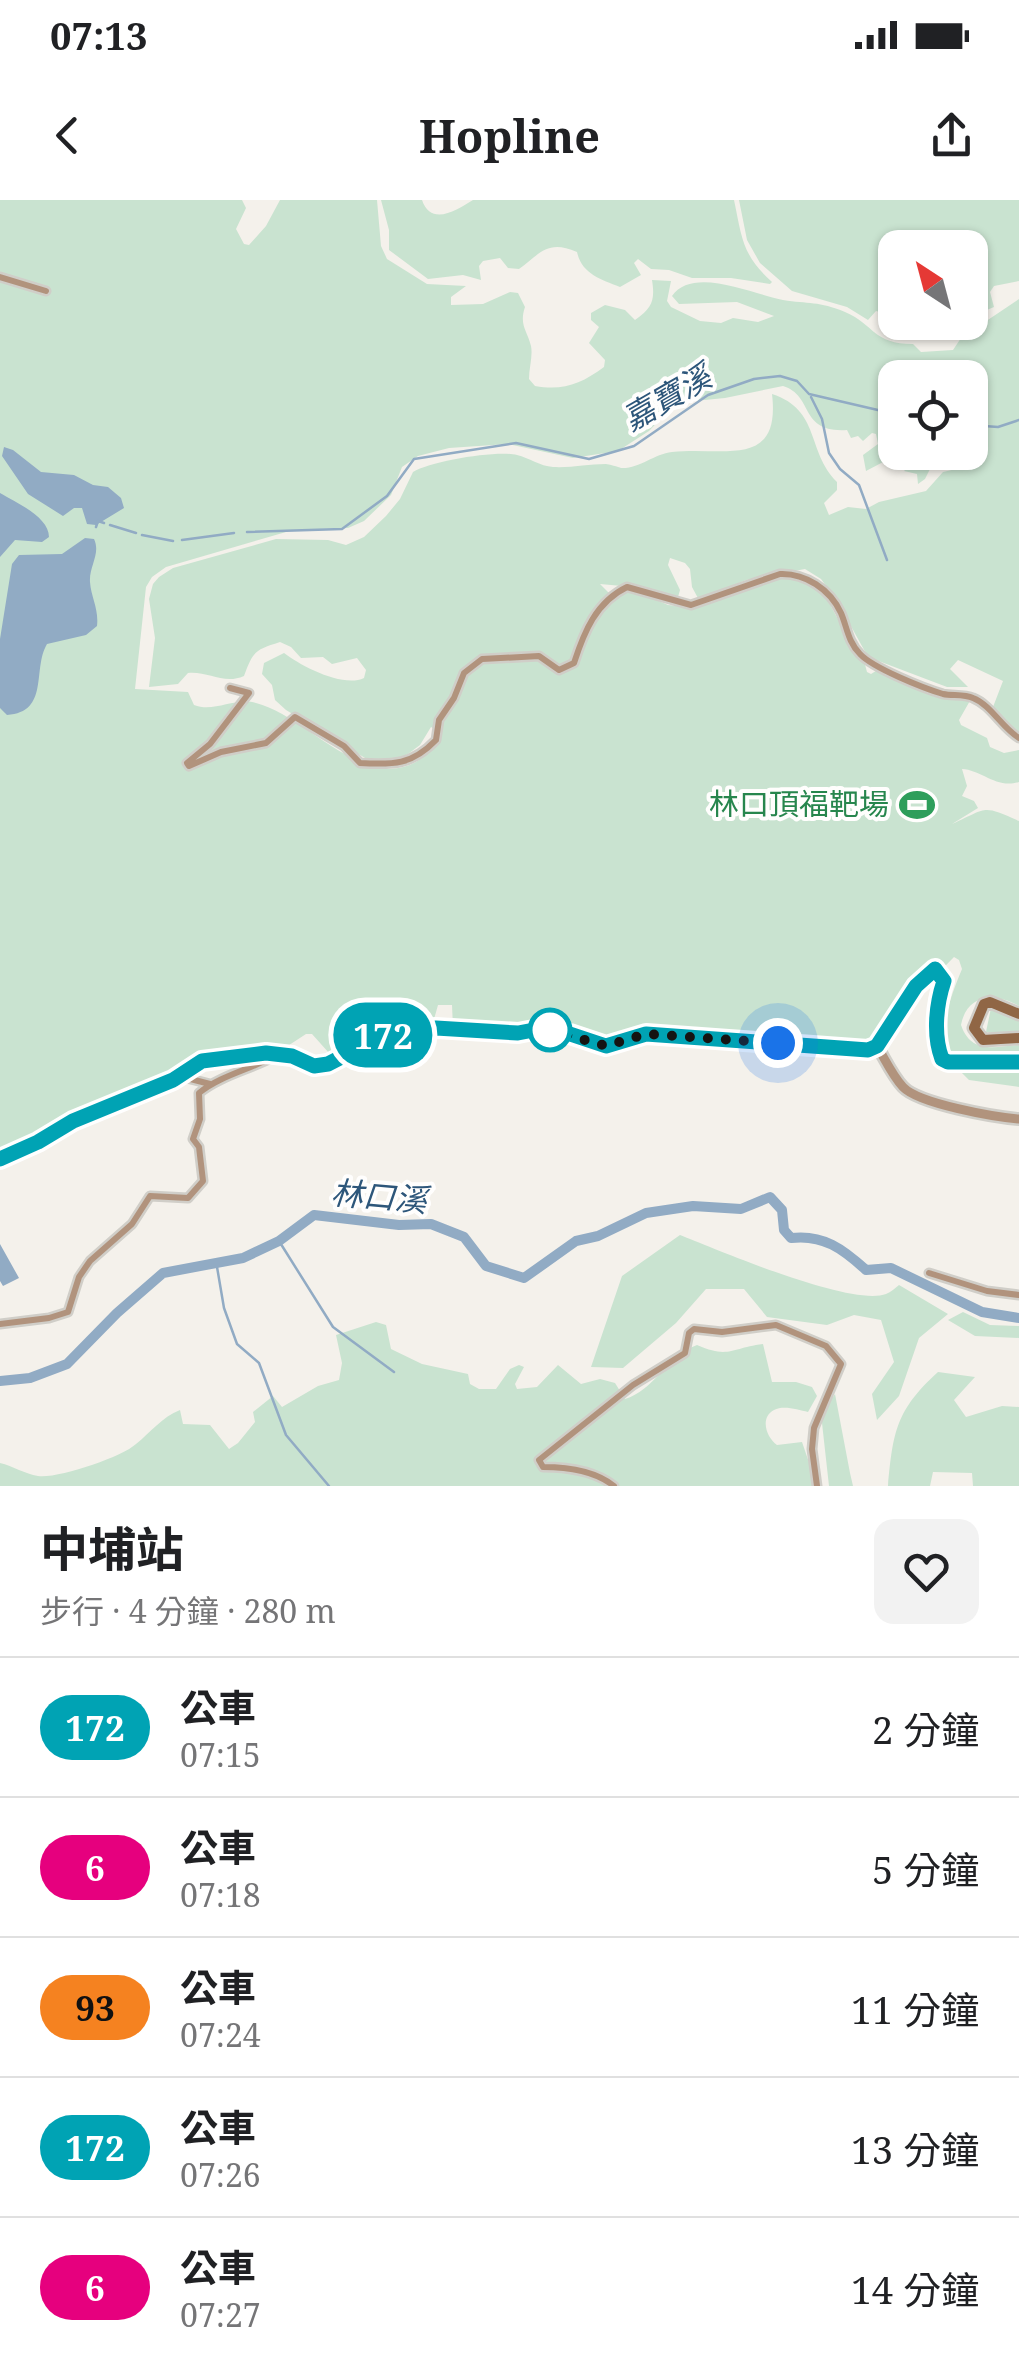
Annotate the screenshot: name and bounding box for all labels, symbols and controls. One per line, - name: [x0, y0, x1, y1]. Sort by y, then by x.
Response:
- text: 07:13: [50, 9, 147, 61]
- text: Hopline: [419, 105, 600, 166]
- icon: back: [40, 108, 95, 163]
- icon: share: [924, 108, 979, 163]
- north arrow: [878, 230, 988, 340]
- map controls: [878, 230, 988, 470]
- water label: 嘉寶溪: [614, 352, 722, 439]
- button: locate: [878, 360, 988, 470]
- place label: 林口頂福靶場: [709, 783, 889, 824]
- sports icon: 林口頂福靶場: [898, 786, 936, 824]
- line badge: 172: [326, 1002, 440, 1068]
- unlabelled marker: [529, 1009, 571, 1051]
- text: 172: [353, 1012, 413, 1059]
- your location: [753, 1018, 803, 1068]
- water label: 林口溪: [329, 1170, 433, 1221]
- text: 中埔站: [40, 1516, 184, 1581]
- button: heart: [874, 1519, 979, 1624]
- text: 步行 · 4 分鐘 · 280 m: [40, 1589, 336, 1632]
- text: 公車: [180, 1681, 256, 1733]
- text: 2 分鐘: [872, 1703, 979, 1755]
- text: 172: [65, 1704, 125, 1751]
- text: 07:15: [180, 1733, 261, 1776]
- text: 公車: [180, 1821, 256, 1873]
- text: 5 分鐘: [872, 1843, 979, 1895]
- text: 6: [85, 1844, 105, 1891]
- text: 07:18: [180, 1873, 261, 1916]
- text: 公車: [180, 1961, 256, 2013]
- text: 11 分鐘: [851, 1983, 979, 2035]
- text: 93: [75, 1984, 115, 2031]
- text: 07:24: [180, 2013, 261, 2056]
- text: 公車: [180, 2101, 256, 2153]
- text: 13 分鐘: [851, 2123, 979, 2175]
- text: 172: [65, 2124, 125, 2171]
- text: 07:26: [180, 2153, 261, 2196]
- text: 公車: [180, 2241, 256, 2293]
- text: 14 分鐘: [851, 2263, 979, 2315]
- text: 6: [85, 2264, 105, 2311]
- text: 07:27: [180, 2293, 261, 2336]

